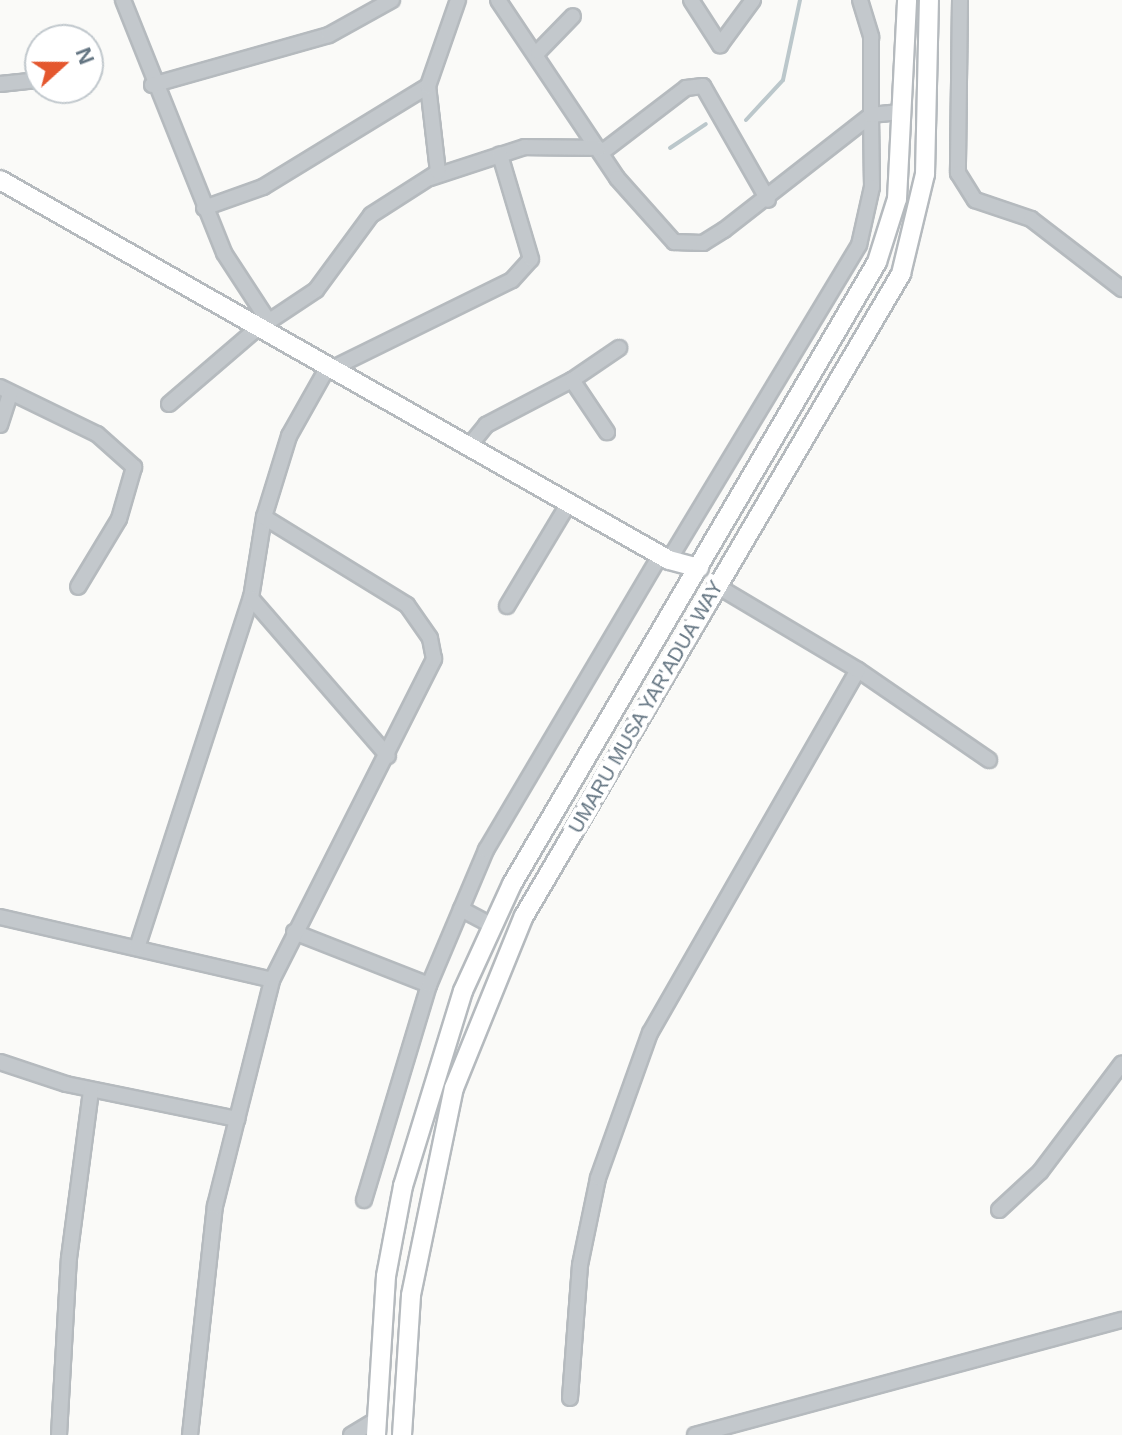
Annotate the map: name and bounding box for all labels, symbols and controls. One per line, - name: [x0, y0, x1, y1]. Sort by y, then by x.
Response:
- north arrow: [24, 24, 104, 104]
- text: N: [70, 44, 100, 68]
- street label: UMARU MUSA YAR'ADUA WAY: [563, 575, 729, 839]

